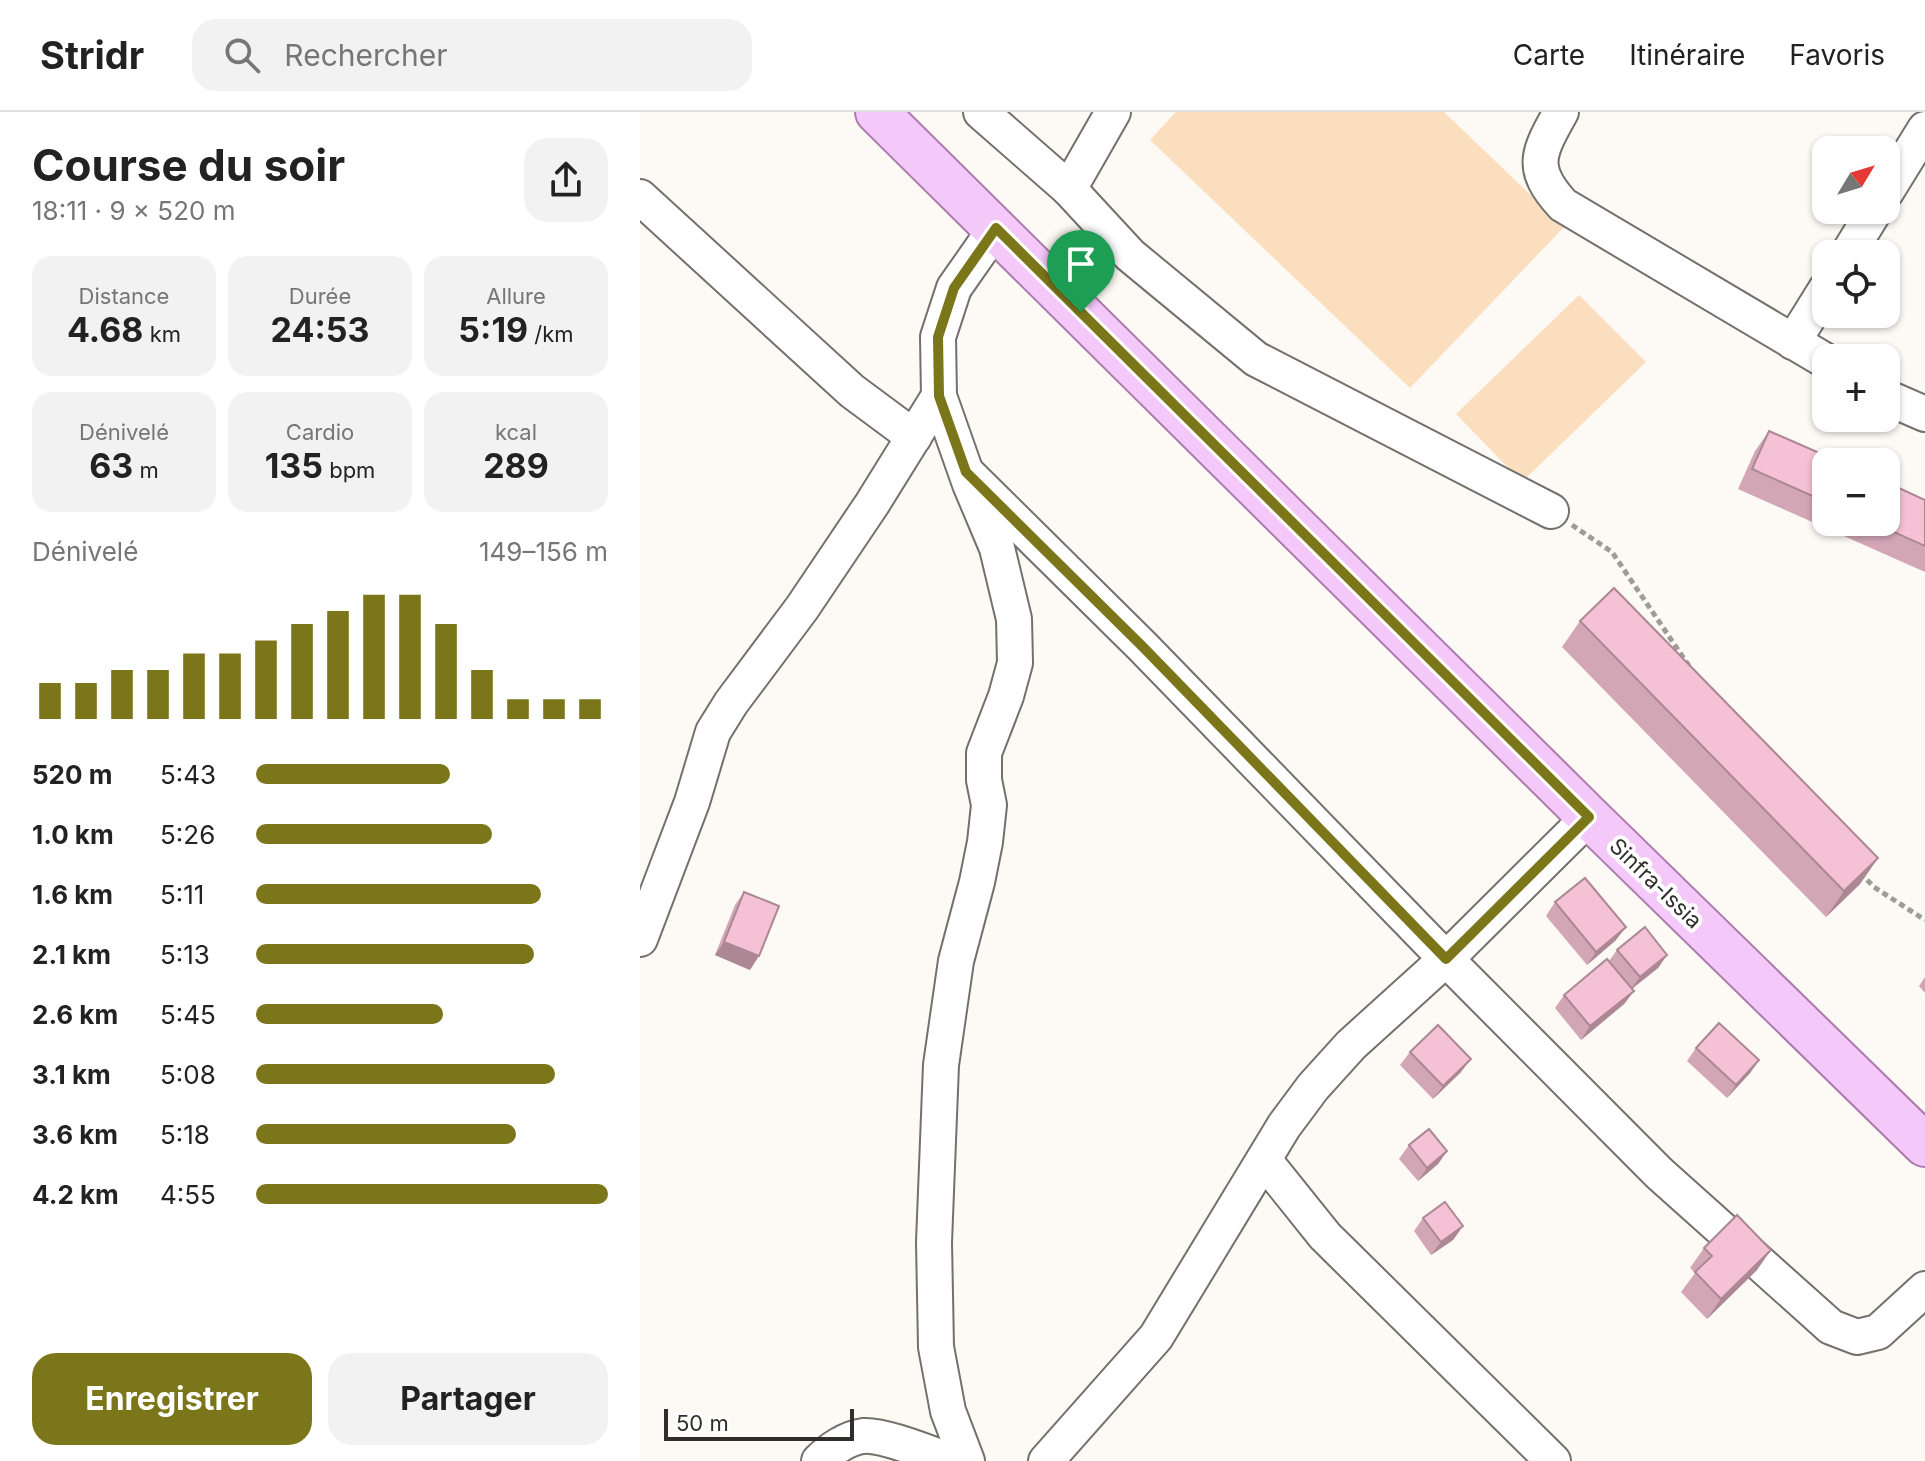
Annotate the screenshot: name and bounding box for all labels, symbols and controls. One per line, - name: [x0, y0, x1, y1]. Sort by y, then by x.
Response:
- search box: [192, 19, 752, 91]
- text: Stridr: [40, 32, 144, 78]
- icon: search: [220, 33, 264, 77]
- text: Rechercher: [284, 37, 447, 73]
- text: Carte: [1513, 38, 1585, 72]
- text: Itinéraire: [1629, 38, 1745, 72]
- text: Favoris: [1789, 38, 1885, 72]
- north arrow: [1812, 136, 1900, 224]
- map controls: [1812, 136, 1900, 536]
- text: Course du soir: [32, 138, 345, 192]
- button: share: [524, 138, 608, 222]
- text: 18:11 · 9 × 520 m: [32, 195, 236, 226]
- pin: [1047, 230, 1115, 312]
- button: locate: [1812, 240, 1900, 328]
- icon: arrive: [1059, 242, 1103, 286]
- text: Distance: [79, 283, 169, 309]
- text: Durée: [289, 283, 351, 309]
- text: Allure: [486, 283, 546, 309]
- text: 4.68: [67, 309, 143, 350]
- text: 24:53: [271, 309, 369, 350]
- text: 5:19: [458, 309, 528, 350]
- text: km: [143, 321, 181, 347]
- text: /km: [528, 321, 574, 347]
- button: +: [1812, 344, 1900, 432]
- text: Dénivelé: [79, 419, 169, 445]
- text: Cardio: [286, 419, 354, 445]
- text: kcal: [495, 419, 537, 445]
- text: 63: [89, 445, 133, 486]
- text: 135: [265, 445, 323, 486]
- text: 289: [483, 445, 549, 486]
- button: −: [1812, 448, 1900, 536]
- text: m: [133, 457, 159, 483]
- text: bpm: [323, 457, 375, 483]
- text: Dénivelé: [32, 536, 138, 567]
- text: 149–156 m: [479, 536, 608, 567]
- text: 520 m: [32, 759, 112, 790]
- text: 5:43: [160, 759, 216, 790]
- text: 1.0 km: [32, 819, 114, 850]
- text: 5:26: [160, 819, 215, 850]
- street label: Sinfra-Issia: [1604, 833, 1708, 933]
- text: 1.6 km: [32, 879, 113, 910]
- text: 5:11: [160, 879, 204, 910]
- text: 2.1 km: [32, 939, 111, 970]
- text: 5:13: [160, 939, 210, 970]
- text: 2.6 km: [32, 999, 118, 1030]
- text: 5:45: [160, 999, 216, 1030]
- text: 3.1 km: [32, 1059, 111, 1090]
- text: 5:08: [160, 1059, 216, 1090]
- text: 3.6 km: [32, 1119, 118, 1150]
- text: 5:18: [160, 1119, 210, 1150]
- text: 4.2 km: [32, 1179, 119, 1210]
- text: 4:55: [160, 1179, 216, 1210]
- button: Enregistrer: [32, 1353, 312, 1445]
- button: Partager: [328, 1353, 608, 1445]
- scale bar: [664, 1405, 854, 1441]
- text: 50 m: [676, 1410, 729, 1436]

